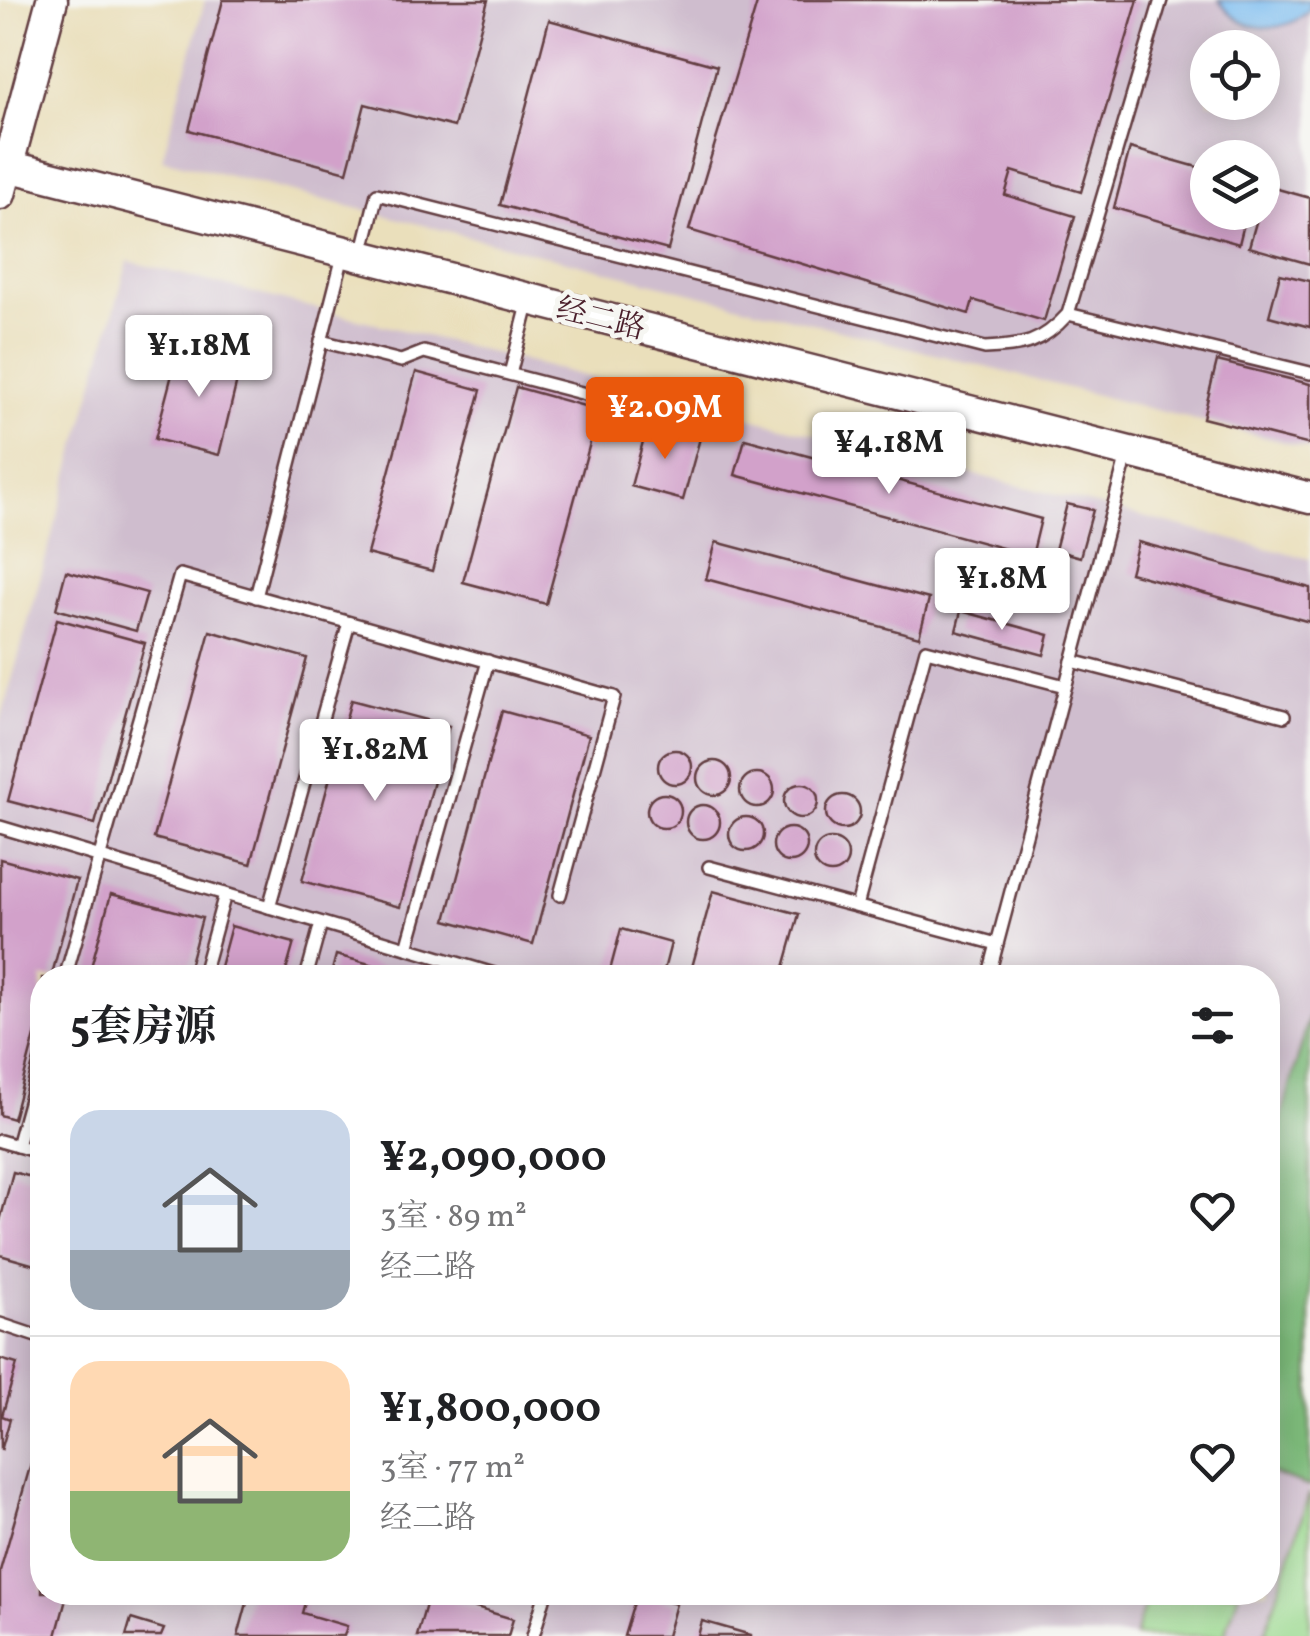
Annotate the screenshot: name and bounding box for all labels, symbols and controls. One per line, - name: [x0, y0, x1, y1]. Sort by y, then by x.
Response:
- map controls: [1190, 30, 1280, 230]
- button: locate: [1190, 30, 1280, 120]
- button: layers: [1190, 140, 1280, 230]
- street label: 经二路: [552, 289, 649, 351]
- pin: ¥1.18M: [118, 315, 280, 400]
- text: ¥1.18M: [147, 325, 251, 369]
- pin: ¥2.09M: [584, 377, 746, 462]
- text: ¥2.09M: [608, 387, 722, 431]
- pin: ¥4.18M: [808, 412, 970, 497]
- text: ¥4.18M: [834, 422, 944, 466]
- pin: ¥1.8M: [932, 548, 1072, 633]
- text: ¥1.8M: [957, 558, 1047, 602]
- pin: ¥1.82M: [294, 719, 456, 804]
- text: ¥1.82M: [322, 729, 428, 773]
- icon: filters: [1185, 998, 1240, 1053]
- text: 5套房源: [70, 1000, 216, 1059]
- text: ¥2,090,000: [380, 1130, 607, 1189]
- icon: home: [150, 1150, 270, 1270]
- icon: heart: [1185, 1183, 1240, 1238]
- text: 3室 · 89 m²: [380, 1196, 527, 1240]
- text: 经二路: [380, 1247, 476, 1291]
- text: ¥1,800,000: [380, 1381, 601, 1440]
- icon: home: [150, 1401, 270, 1521]
- icon: heart: [1185, 1434, 1240, 1489]
- text: 3室 · 77 m²: [380, 1447, 525, 1491]
- text: 经二路: [380, 1498, 476, 1542]

